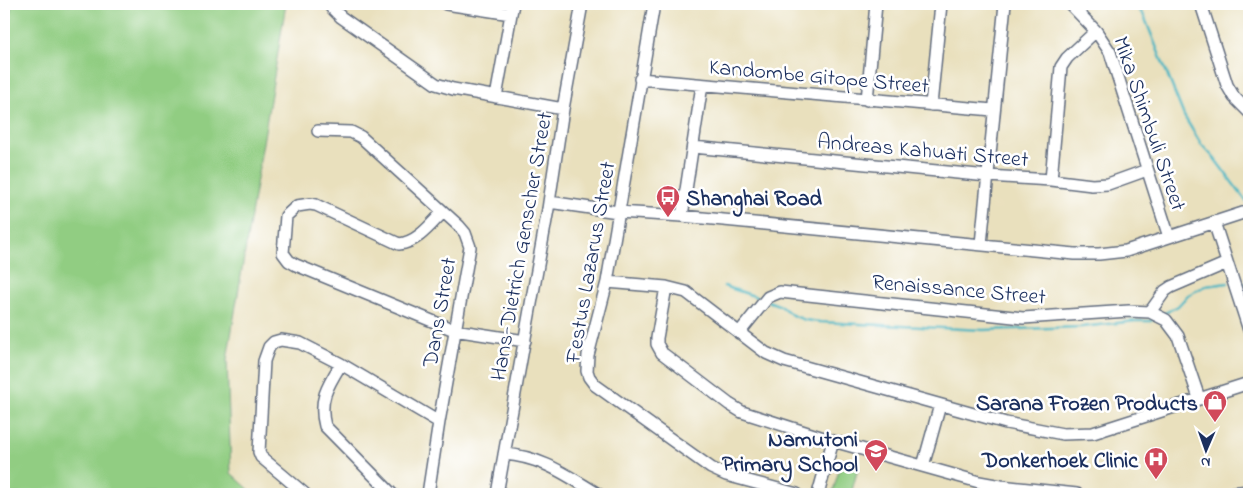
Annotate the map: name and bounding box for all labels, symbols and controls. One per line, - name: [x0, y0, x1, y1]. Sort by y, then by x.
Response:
- street label: Mika Shimbuli Street: [1103, 32, 1193, 216]
- street label: Kandombe Gitope Street: [707, 52, 931, 104]
- street label: Hans-Dietrich Genscher Street: [484, 109, 562, 383]
- street label: Andreas Kahuati Street: [816, 127, 1030, 177]
- street label: Festus Lazarus Street: [558, 158, 626, 367]
- bus stop icon: Shanghai Road: [655, 184, 681, 218]
- place label: Shanghai Road: [686, 184, 823, 217]
- street label: Dans Street: [415, 254, 466, 371]
- street label: Renaissance Street: [870, 267, 1048, 315]
- place label: Sarana Frozen Products: [976, 389, 1198, 421]
- shop icon: Sarana Frozen Products: [1202, 389, 1228, 423]
- place label: Namutoni Primary School: [722, 425, 858, 483]
- north arrow: [1180, 426, 1230, 476]
- school or university icon: Namutoni Primary School: [863, 438, 889, 472]
- place label: Donkerhoek Clinic: [981, 446, 1139, 478]
- hospital icon: Donkerhoek Clinic: [1143, 446, 1169, 480]
- text: N: [1201, 451, 1211, 472]

